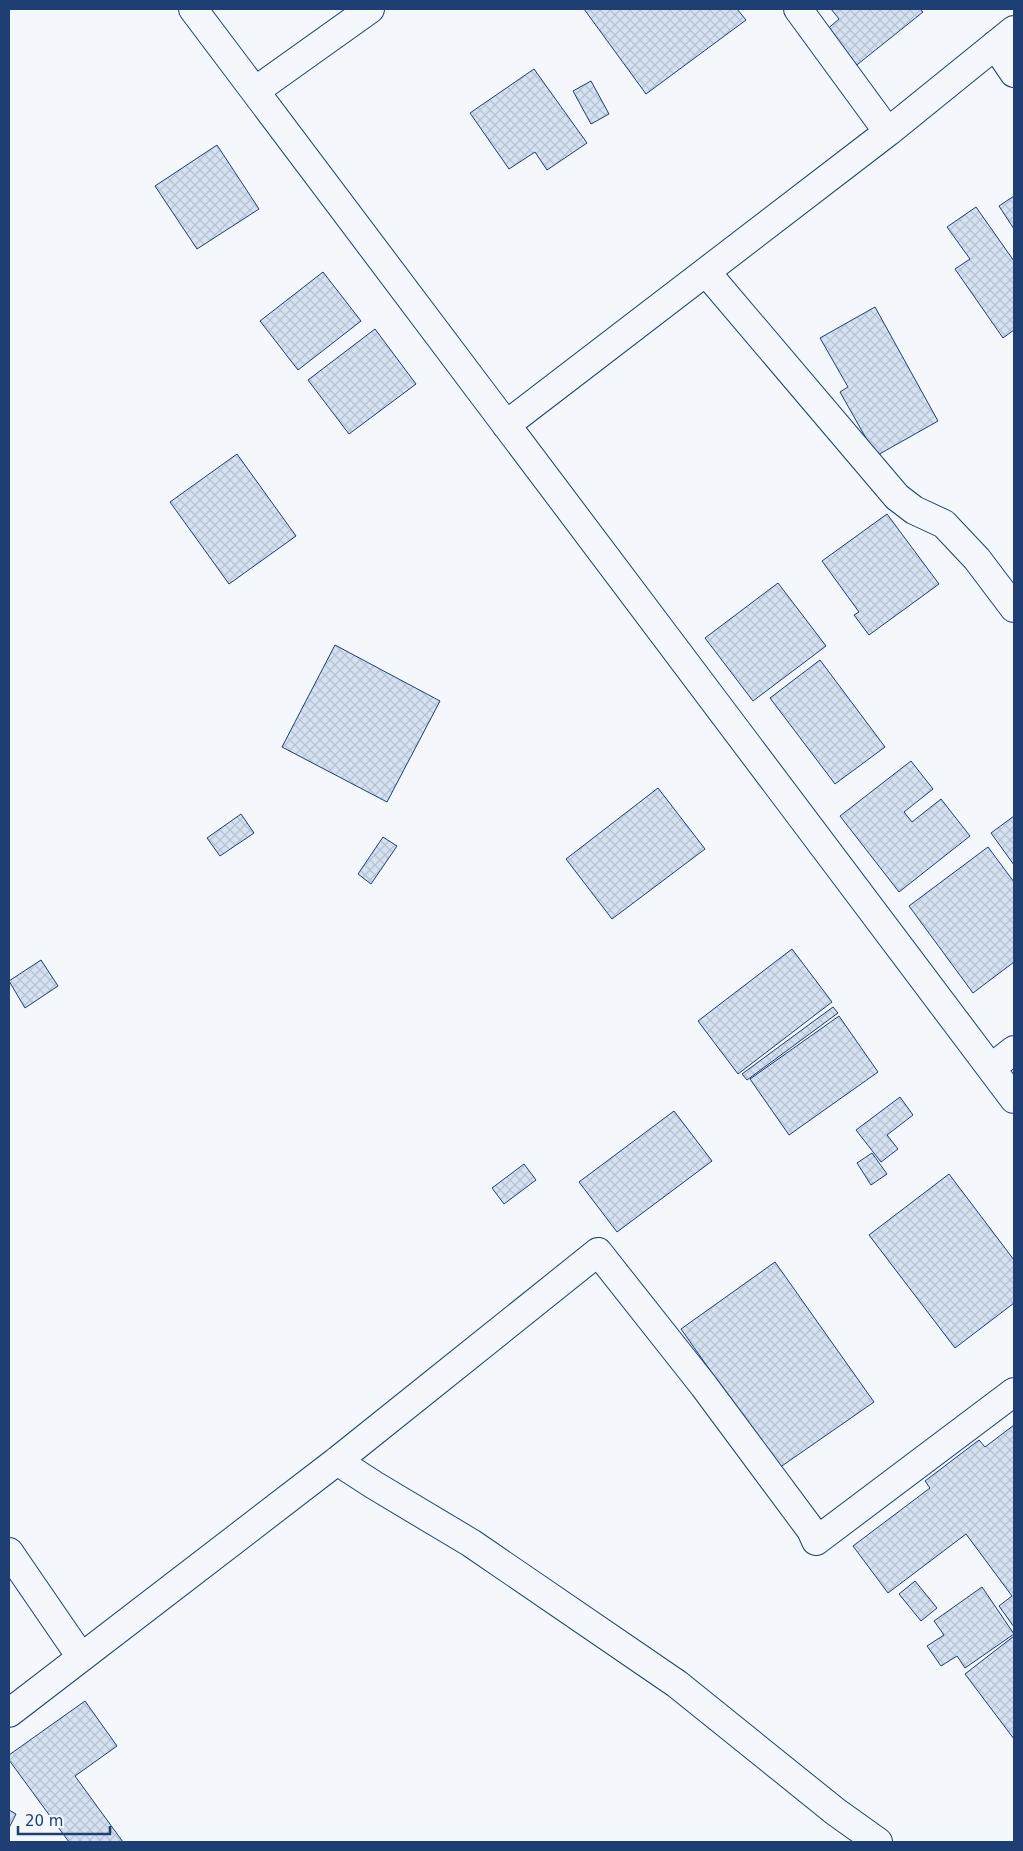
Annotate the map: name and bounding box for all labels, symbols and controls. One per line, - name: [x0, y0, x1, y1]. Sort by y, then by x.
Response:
- scale bar: [18, 1804, 110, 1836]
- text: 20 m: [25, 1812, 63, 1830]

